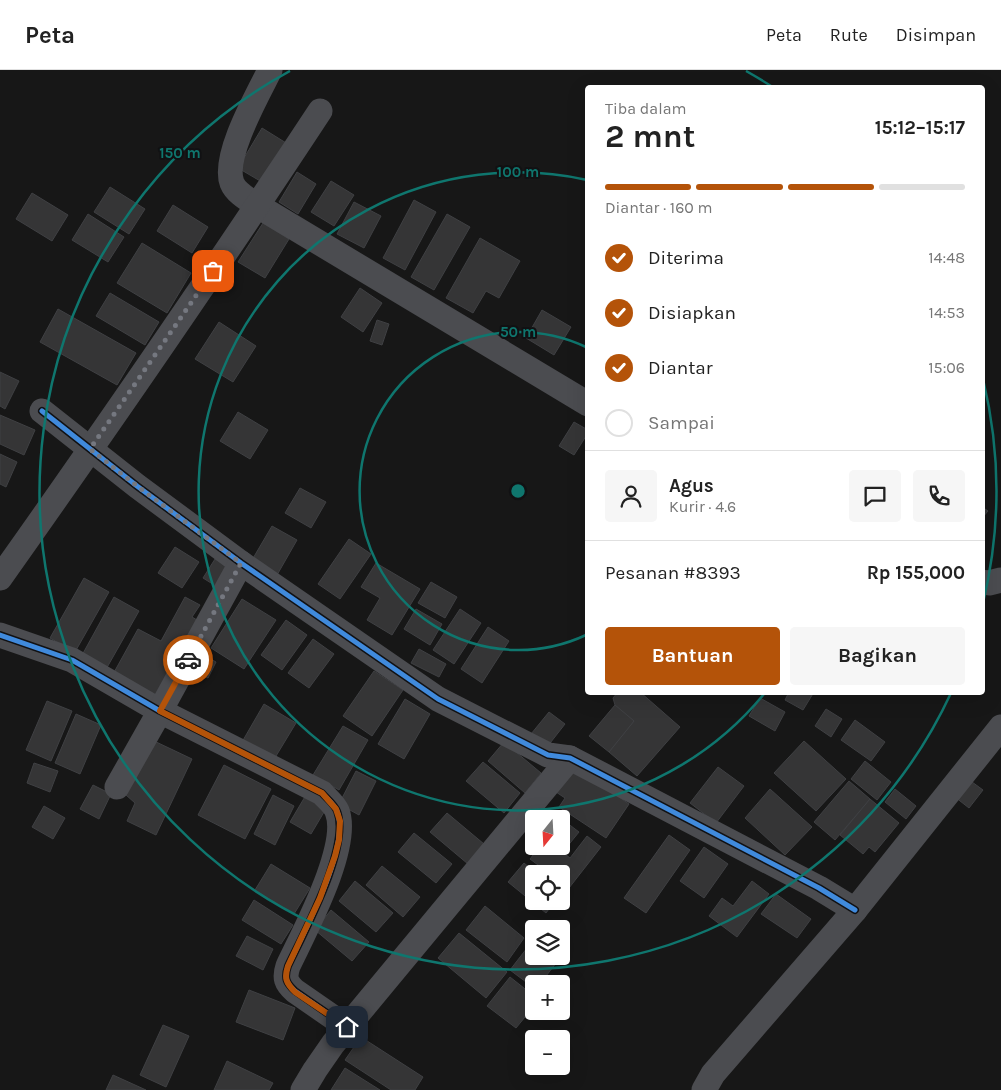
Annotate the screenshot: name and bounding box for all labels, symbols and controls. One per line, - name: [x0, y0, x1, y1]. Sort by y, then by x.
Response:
- text: Peta: [25, 21, 75, 49]
- text: Peta: [766, 24, 802, 46]
- text: Rute: [830, 24, 868, 46]
- text: Disimpan: [896, 24, 976, 46]
- text: Tiba dalam: [605, 99, 686, 118]
- text: 15:12–15:17: [875, 117, 965, 139]
- text: 2 mnt: [605, 118, 695, 155]
- text: 150 m: [159, 144, 201, 162]
- text: 100 m: [497, 163, 539, 181]
- text: Diantar · 160 m: [605, 198, 713, 217]
- icon: check: [605, 244, 633, 272]
- text: Diterima: [648, 247, 724, 269]
- text: 14:48: [928, 248, 965, 267]
- pin: [192, 250, 234, 292]
- icon: bag: [199, 257, 227, 285]
- icon: check: [605, 299, 633, 327]
- text: Disiapkan: [648, 302, 736, 324]
- text: 14:53: [929, 303, 965, 322]
- text: 50 m: [500, 323, 536, 341]
- icon: check: [605, 354, 633, 382]
- text: Diantar: [648, 357, 713, 379]
- text: 15:06: [928, 358, 965, 377]
- text: Sampai: [648, 412, 715, 434]
- button: person: [605, 470, 657, 522]
- button: chat: [849, 470, 901, 522]
- button: phone: [913, 470, 965, 522]
- text: Agus: [669, 475, 714, 497]
- centre of rings: [509, 482, 527, 500]
- text: Kurir · 4.6: [669, 497, 736, 516]
- text: Pesanan #8393: [605, 562, 741, 584]
- text: Rp 155,000: [867, 562, 965, 584]
- button: Bantuan: [605, 627, 780, 685]
- button: Bagikan: [790, 627, 965, 685]
- courier: [163, 635, 213, 685]
- icon: car: [174, 646, 202, 674]
- north arrow: [525, 810, 570, 855]
- map controls: [525, 810, 570, 1075]
- button: locate: [525, 865, 570, 910]
- button: layers: [525, 920, 570, 965]
- button: +: [525, 975, 570, 1020]
- pin: [326, 1006, 368, 1048]
- icon: home: [333, 1013, 361, 1041]
- button: −: [525, 1030, 570, 1075]

